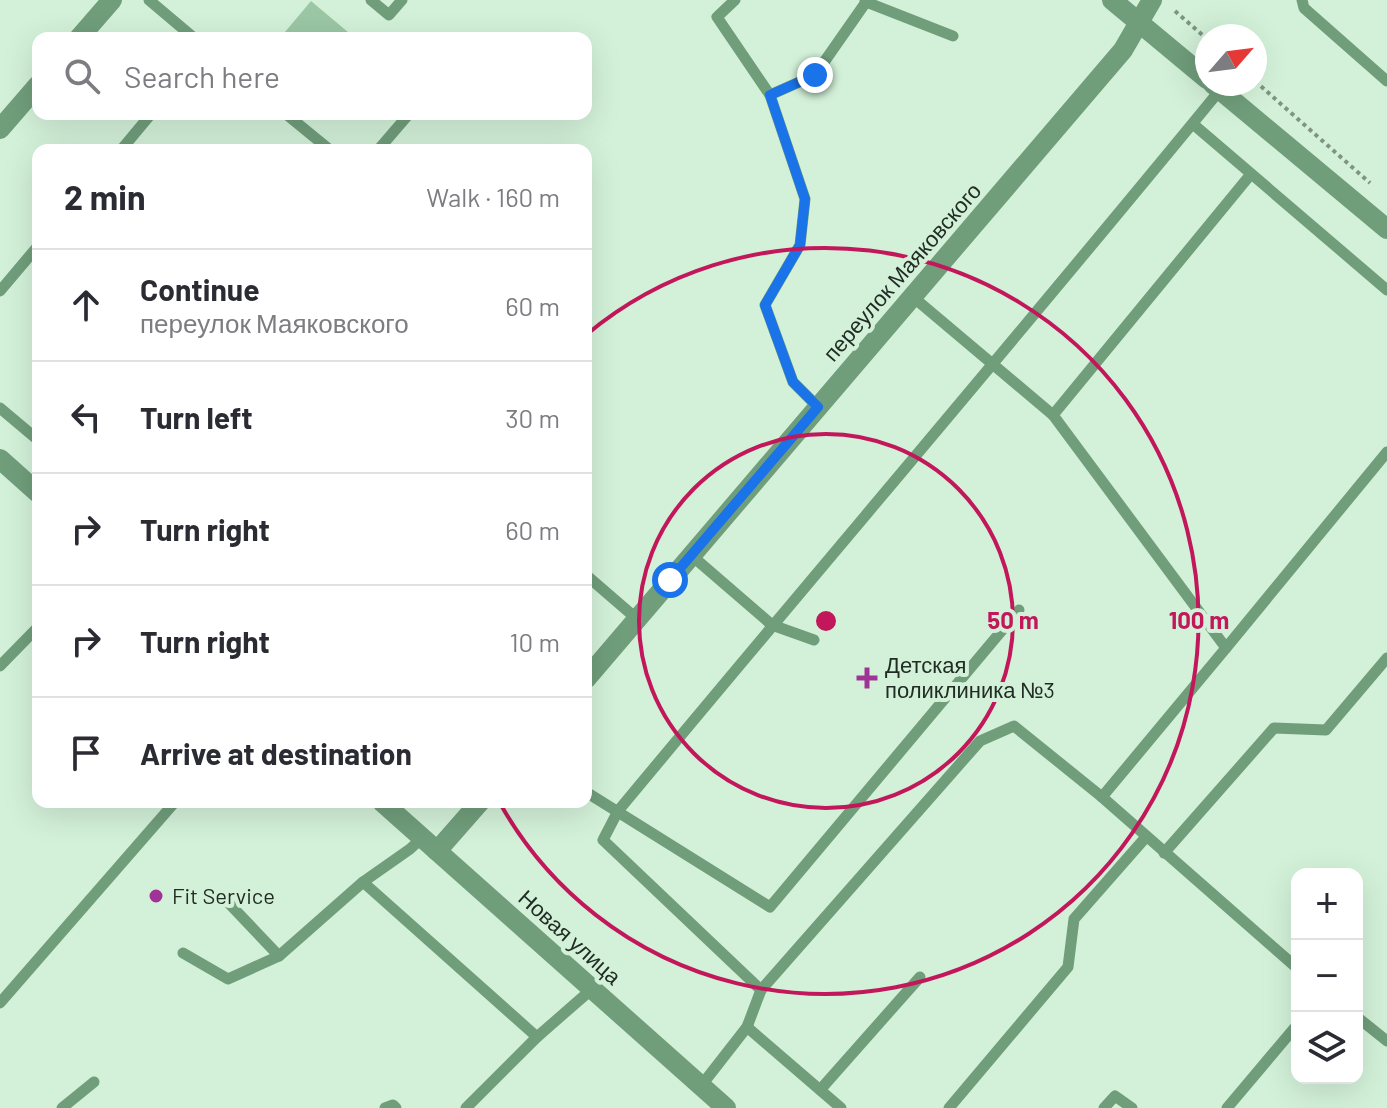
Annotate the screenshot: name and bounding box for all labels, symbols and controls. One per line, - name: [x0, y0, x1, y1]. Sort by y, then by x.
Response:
- north arrow: [1195, 24, 1267, 96]
- search box: [32, 32, 592, 120]
- icon: search: [60, 54, 104, 98]
- route end: [797, 57, 833, 93]
- text: Search here: [124, 58, 280, 94]
- text: 2 min: [64, 176, 146, 217]
- street label: переулок Маяковского: [817, 177, 986, 366]
- text: Walk · 160 m: [426, 181, 560, 212]
- text: Continue: [140, 271, 260, 307]
- icon: ahead: [64, 283, 108, 327]
- text: 60 m: [505, 290, 560, 321]
- text: переулок Маяковского: [140, 307, 409, 338]
- icon: left: [64, 395, 108, 439]
- text: Turn left: [140, 399, 253, 435]
- text: 30 m: [505, 402, 560, 433]
- icon: right: [64, 507, 108, 551]
- text: Turn right: [140, 511, 270, 547]
- text: 60 m: [505, 514, 560, 545]
- route start: [652, 562, 688, 598]
- text: 50 m: [987, 605, 1039, 634]
- text: 100 m: [1169, 605, 1229, 634]
- centre of rings: [812, 607, 840, 635]
- icon: right: [64, 619, 108, 663]
- text: Turn right: [140, 623, 270, 659]
- text: 10 m: [510, 626, 560, 657]
- place label: Детская поликлиника №3: [885, 651, 1055, 702]
- marker: Детская поликлиника №3: [856, 667, 878, 689]
- icon: arrive: [64, 731, 108, 775]
- text: Arrive at destination: [140, 735, 412, 771]
- map controls: [1291, 868, 1363, 1084]
- button: +: [1291, 868, 1363, 940]
- place label: Fit Service: [172, 882, 275, 908]
- street label: Новая улица: [514, 884, 628, 990]
- marker: Fit Service: [147, 887, 165, 905]
- button: −: [1291, 940, 1363, 1012]
- button: layers: [1291, 1012, 1363, 1084]

